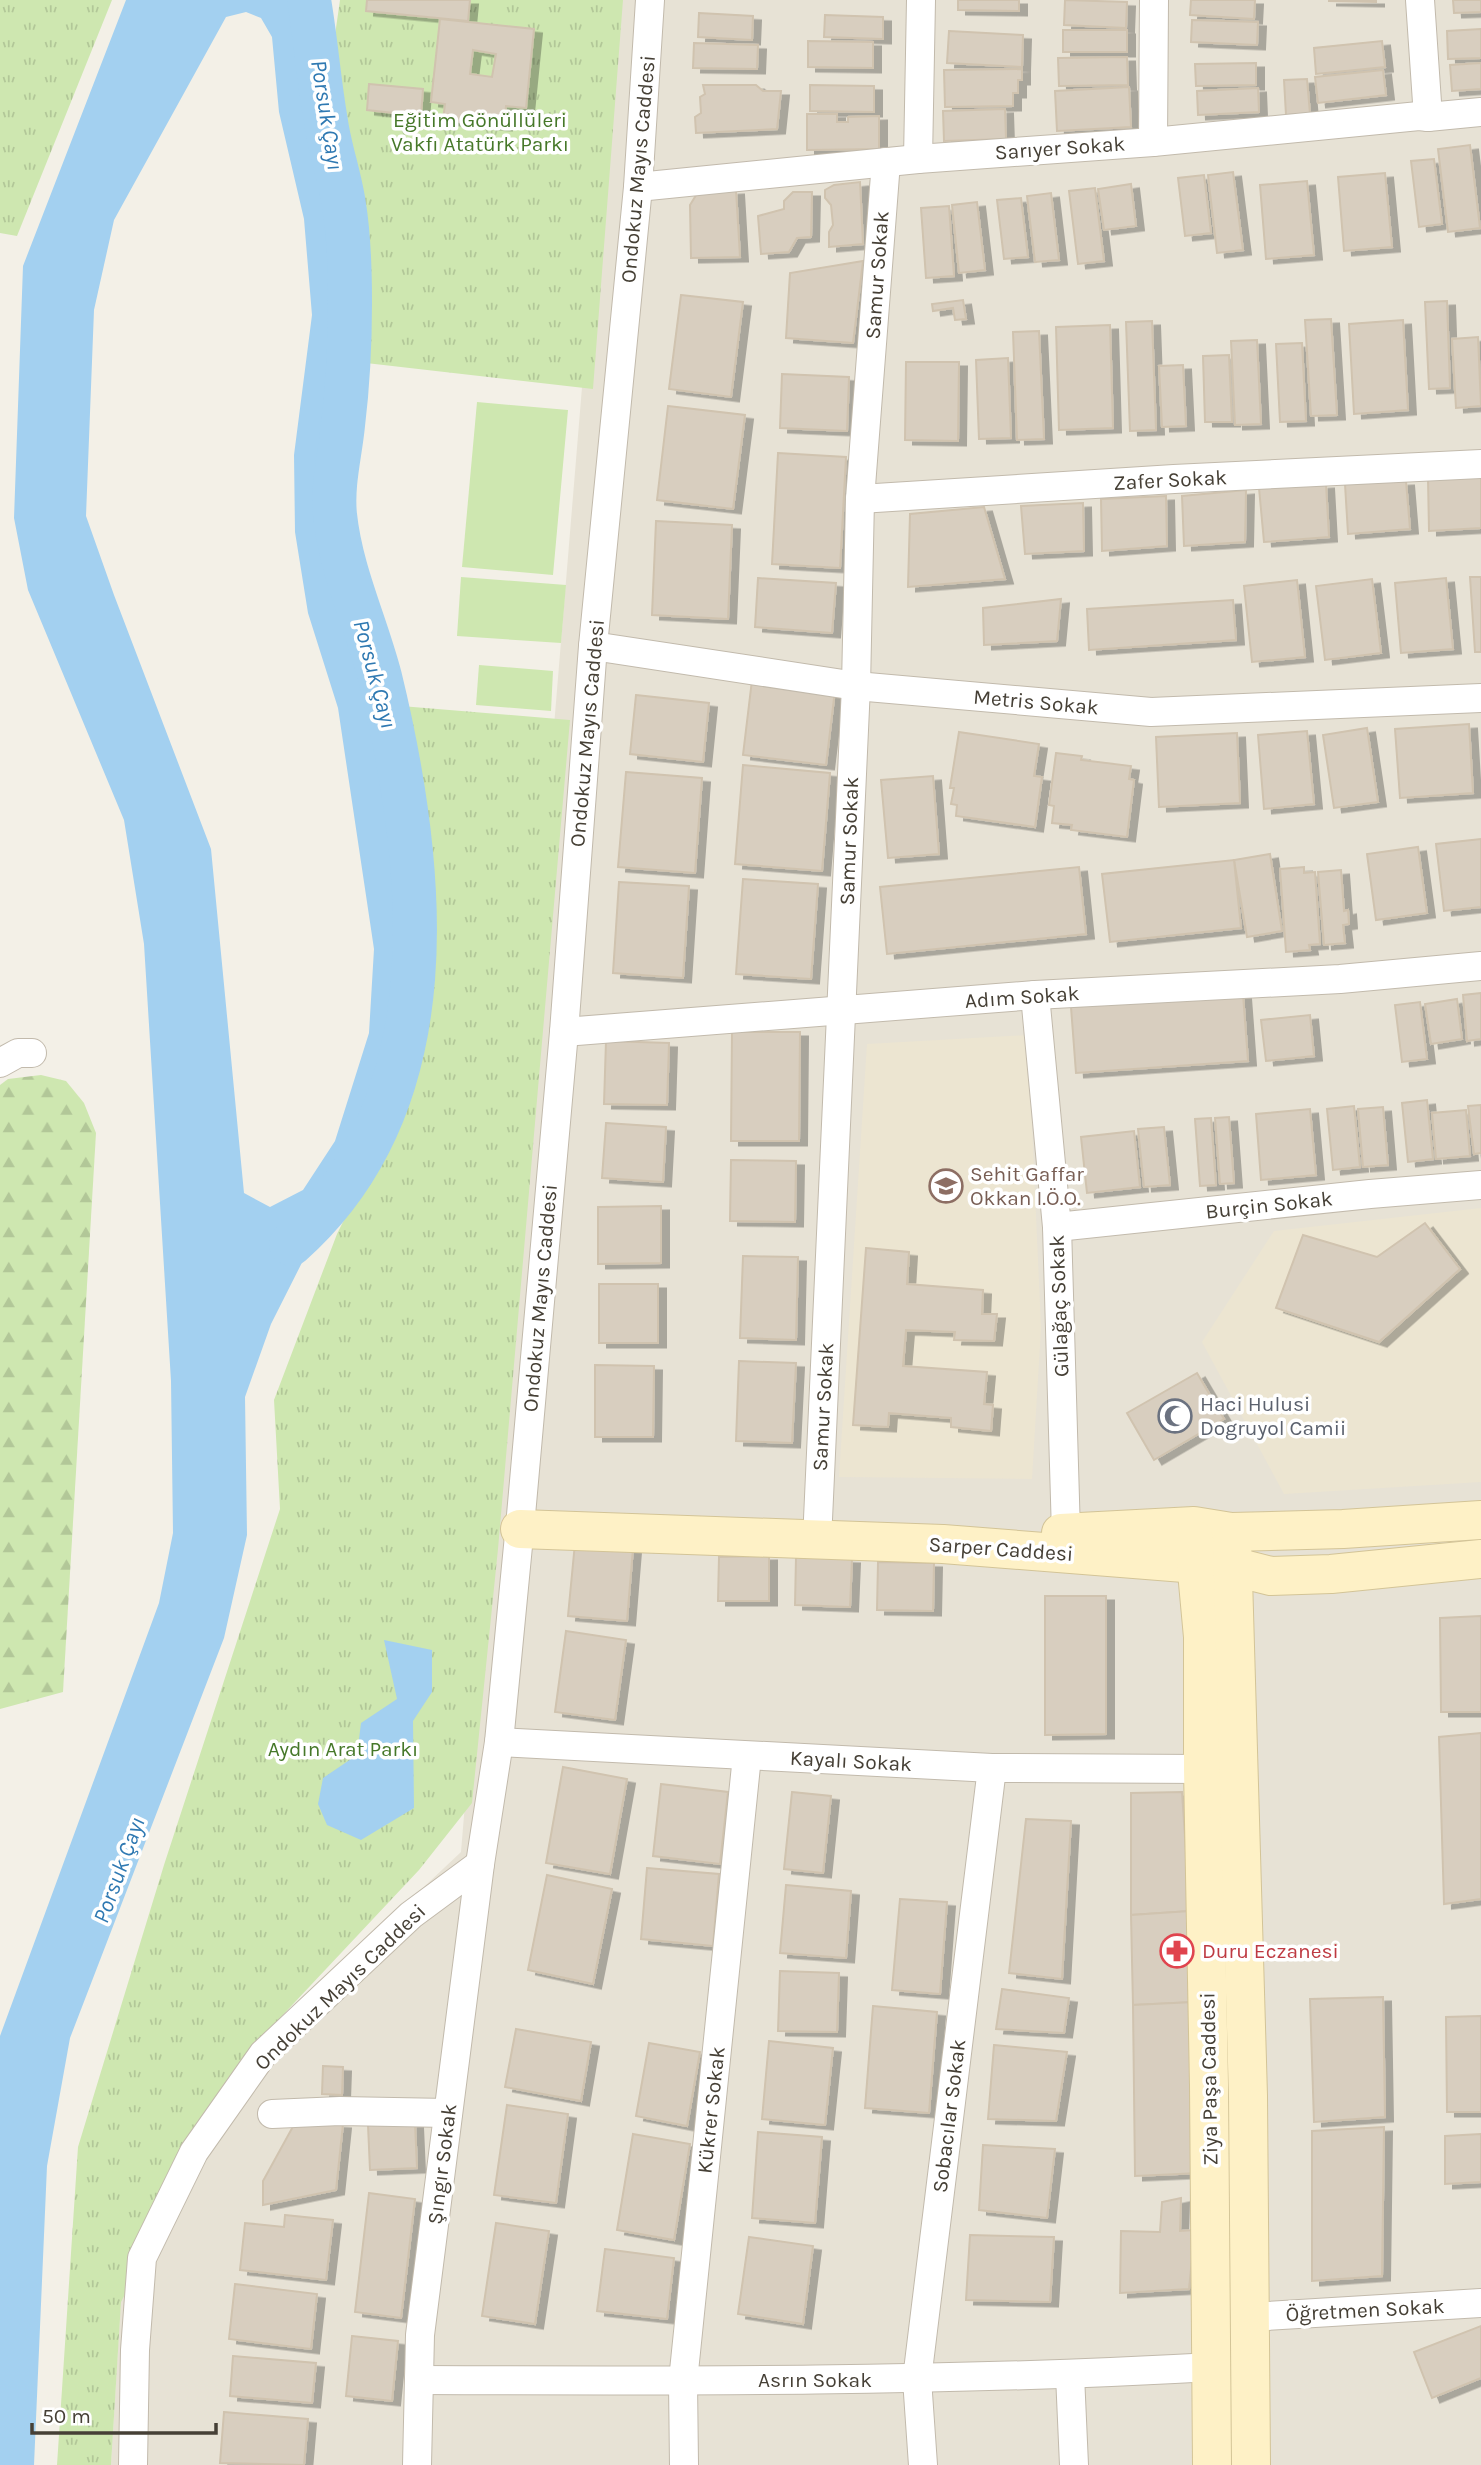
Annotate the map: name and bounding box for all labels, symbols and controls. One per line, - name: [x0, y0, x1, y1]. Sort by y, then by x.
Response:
- street label: Ondokuz Mayıs Caddesi: [616, 54, 660, 284]
- water label: Porsuk Çayı: [305, 58, 349, 172]
- park label: Eğitim Gönüllüleri Vakfı Atatürk Parkı: [391, 108, 569, 156]
- street label: Sarıyer Sokak: [994, 131, 1126, 165]
- street label: Samur Sokak: [861, 210, 893, 340]
- street label: Zafer Sokak: [1112, 465, 1228, 495]
- water label: Porsuk Çayı: [348, 617, 402, 731]
- street label: Ondokuz Mayıs Caddesi: [565, 618, 609, 848]
- street label: Metris Sokak: [972, 685, 1100, 719]
- street label: Samur Sokak: [835, 776, 863, 906]
- street label: Adım Sokak: [964, 981, 1080, 1013]
- place label: Sehit Gaffar Okkan I.Ö.O.: [970, 1162, 1084, 1210]
- school or university icon: Sehit Gaffar Okkan I.Ö.O.: [927, 1167, 965, 1205]
- street label: Ondokuz Mayıs Caddesi: [518, 1183, 562, 1413]
- street label: Burçin Sokak: [1204, 1186, 1334, 1224]
- street label: Gülağaç Sokak: [1045, 1234, 1073, 1378]
- street label: Samur Sokak: [808, 1342, 838, 1472]
- place label: Haci Hulusi Dogruyol Camii: [1200, 1392, 1346, 1440]
- mosque icon: Haci Hulusi Dogruyol Camii: [1156, 1397, 1194, 1435]
- street label: Sarper Caddesi: [928, 1532, 1074, 1566]
- park label: Aydın Arat Parkı: [268, 1737, 418, 1761]
- street label: Kayalı Sokak: [789, 1746, 913, 1776]
- water label: Porsuk Çayı: [87, 1813, 151, 1927]
- street label: Ondokuz Mayıs Caddesi: [249, 1899, 431, 2075]
- pharmacy icon: Duru Eczanesi: [1158, 1932, 1196, 1970]
- place label: Duru Eczanesi: [1202, 1939, 1339, 1963]
- street label: Ziya Paşa Caddesi: [1195, 1992, 1223, 2166]
- street label: Sobacılar Sokak: [928, 2038, 970, 2194]
- street label: Kükrer Sokak: [692, 2045, 730, 2175]
- street label: Şıngır Sokak: [423, 2102, 461, 2226]
- street label: Öğretmen Sokak: [1285, 2294, 1445, 2326]
- street label: Asrın Sokak: [758, 2368, 872, 2392]
- scale bar: [32, 2392, 215, 2436]
- text: 50 m: [42, 2404, 91, 2428]

